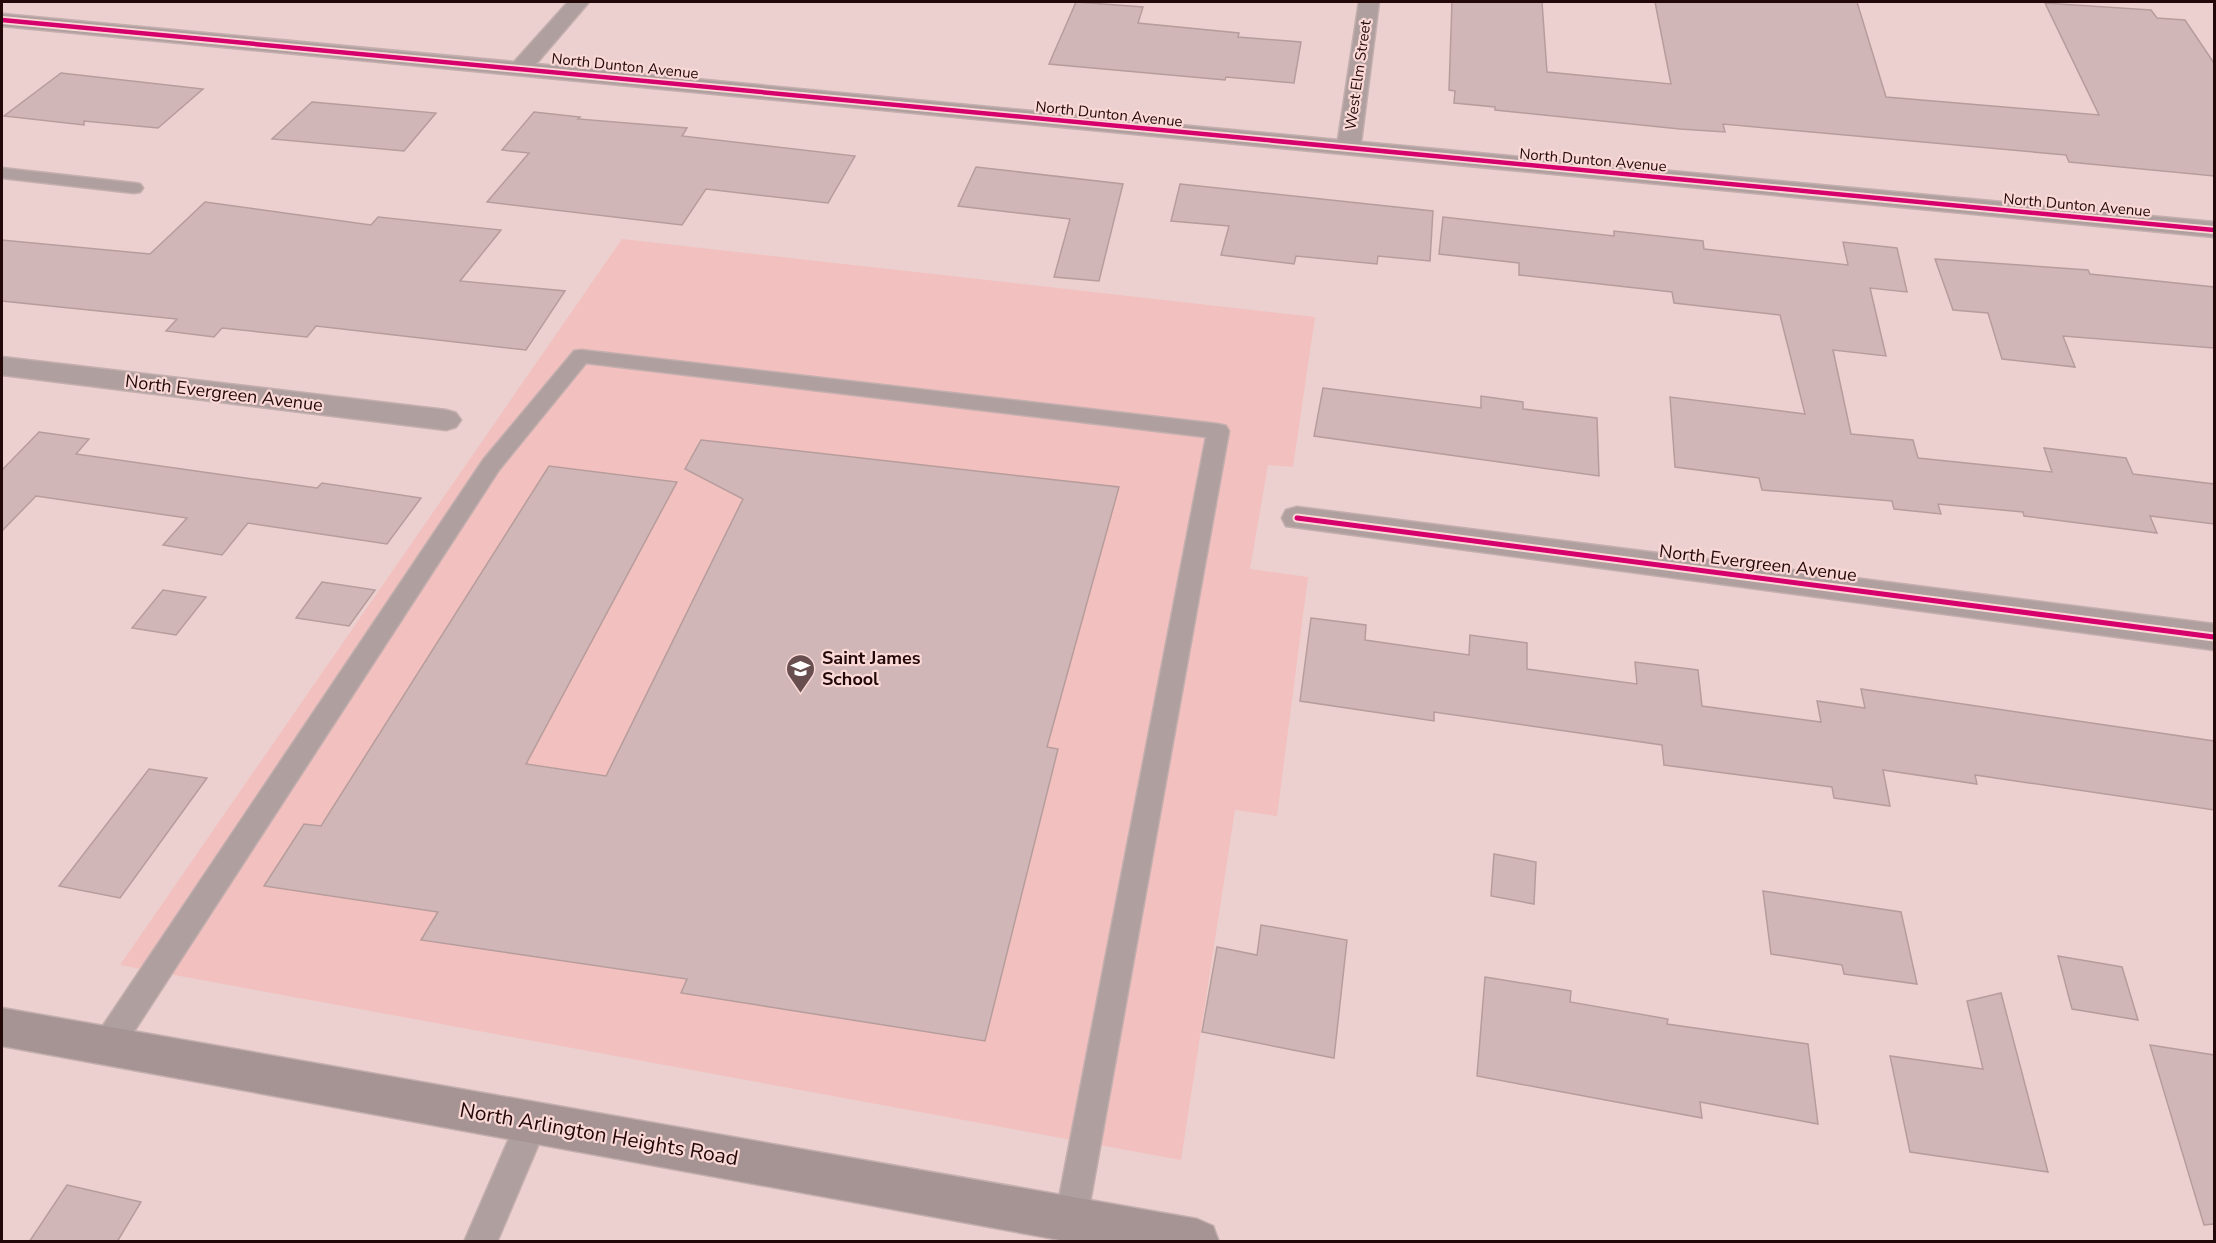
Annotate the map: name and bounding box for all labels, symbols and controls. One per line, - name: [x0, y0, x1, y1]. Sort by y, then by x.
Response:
- street label: West Elm Street: [1340, 18, 1376, 131]
- street label: North Dunton Avenue: [550, 48, 700, 84]
- street label: North Dunton Avenue: [1034, 96, 1184, 132]
- street label: North Dunton Avenue: [1518, 144, 1668, 176]
- street label: North Dunton Avenue: [2002, 189, 2152, 221]
- street label: North Evergreen Avenue: [124, 369, 324, 417]
- street label: North Evergreen Avenue: [1658, 539, 1858, 587]
- place label: Saint James School: [822, 646, 921, 691]
- school or university icon: Saint James School: [785, 652, 817, 694]
- street label: North Arlington Heights Road: [458, 1096, 740, 1172]

